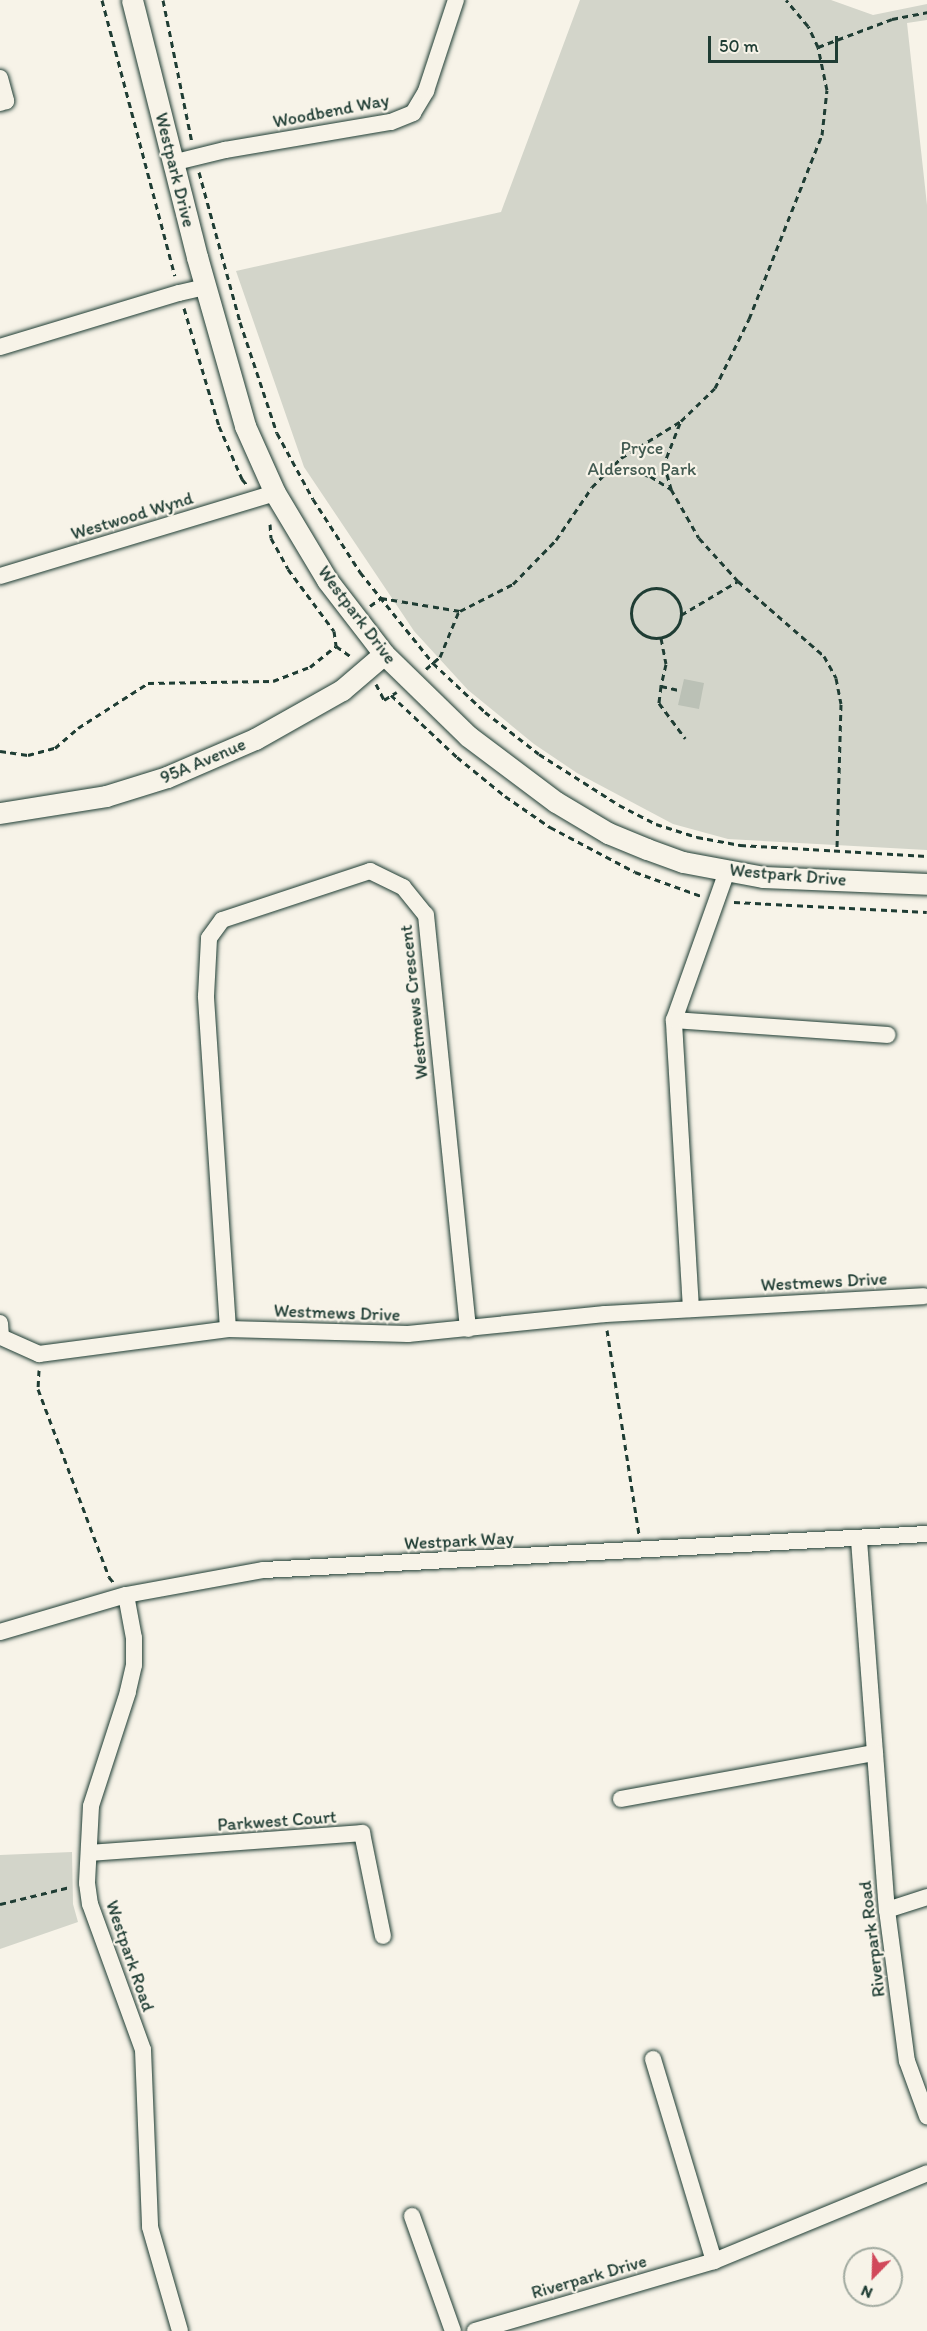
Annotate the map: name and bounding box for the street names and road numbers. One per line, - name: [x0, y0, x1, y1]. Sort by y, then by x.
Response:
- street label: Woodbend Way: [271, 89, 391, 133]
- street label: Westpark Drive: [150, 110, 200, 230]
- street label: Westwood Wynd: [69, 487, 195, 545]
- street label: Westpark Drive: [313, 562, 401, 668]
- street label: 95A Avenue: [157, 733, 249, 789]
- street label: Westpark Drive: [729, 859, 847, 891]
- street label: Westmews Crescent: [395, 924, 433, 1080]
- street label: Westmews Drive: [760, 1268, 888, 1296]
- street label: Westmews Drive: [273, 1300, 401, 1326]
- street label: Westpark Way: [404, 1527, 514, 1555]
- street label: Parkwest Court: [217, 1806, 337, 1836]
- street label: Riverpark Road: [854, 1880, 890, 1998]
- street label: Westpark Road: [101, 1898, 159, 2014]
- street label: Riverpark Drive: [529, 2250, 649, 2304]

